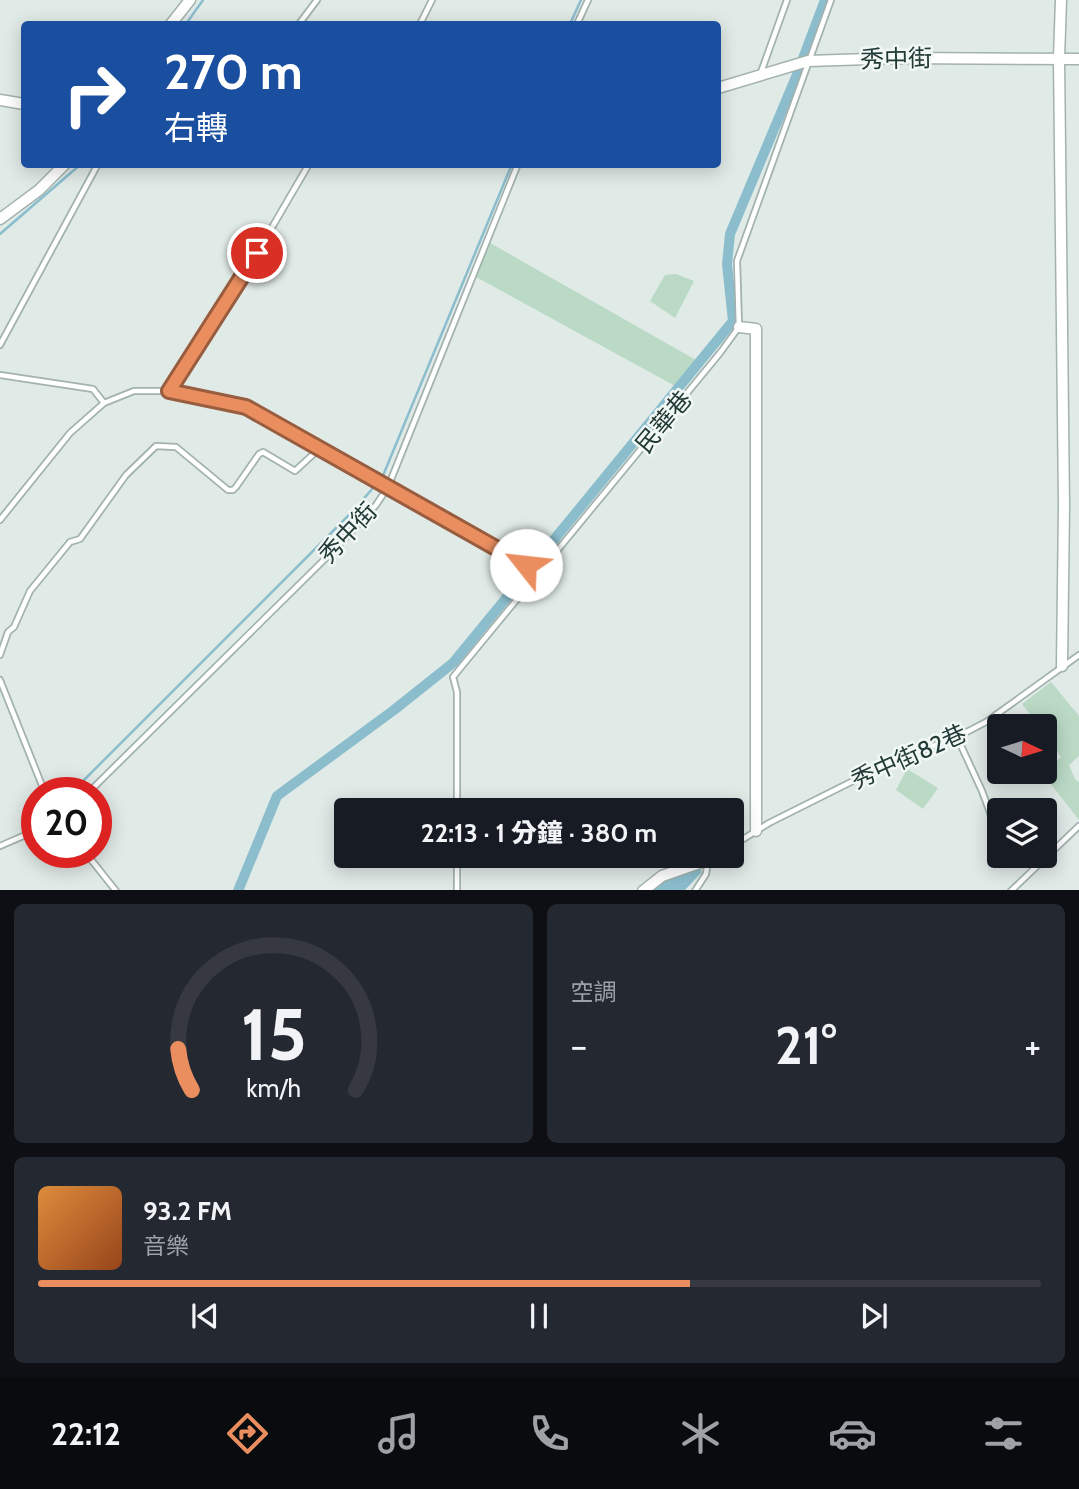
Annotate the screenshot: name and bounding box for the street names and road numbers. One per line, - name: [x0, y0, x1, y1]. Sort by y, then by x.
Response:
- street label: 秀中街: [860, 43, 932, 74]
- street label: 民華巷: [629, 385, 698, 459]
- street label: 秀中街: [312, 496, 383, 569]
- street label: 秀中街82巷: [847, 718, 971, 795]

